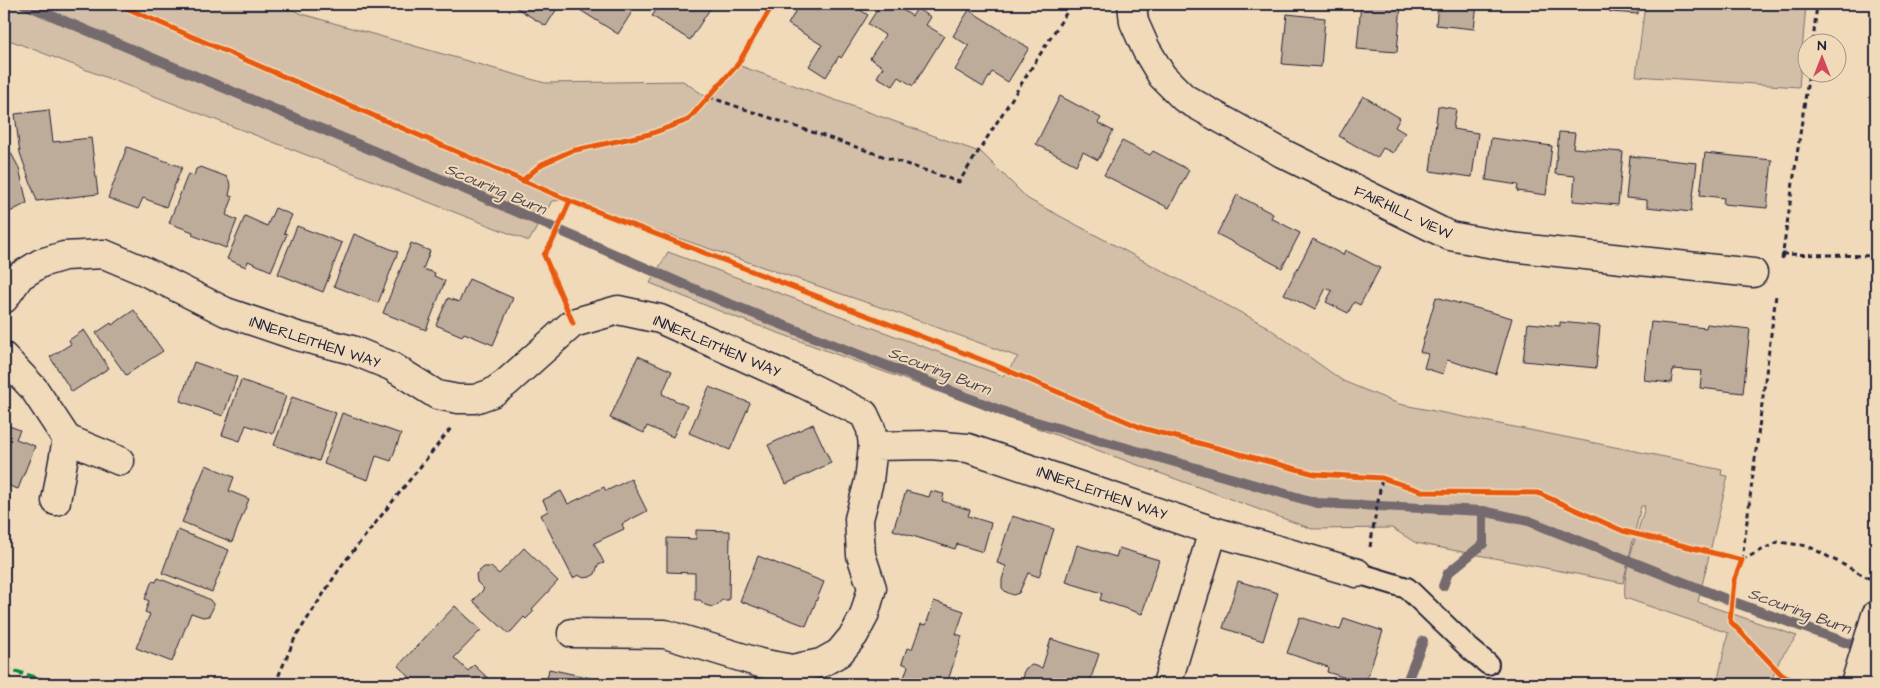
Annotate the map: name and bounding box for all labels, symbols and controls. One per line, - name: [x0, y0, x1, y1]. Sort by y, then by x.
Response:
- north arrow: [1798, 32, 1848, 82]
- text: N: [1818, 36, 1827, 56]
- water label: Scouring Burn: [441, 158, 551, 222]
- street label: FAIRHILL VIEW: [1350, 181, 1455, 244]
- street label: INNERLEITHEN WAY: [650, 310, 784, 383]
- street label: INNERLEITHEN WAY: [247, 311, 383, 374]
- water label: Scouring Burn: [885, 341, 996, 402]
- street label: INNERLEITHEN WAY: [1034, 461, 1170, 526]
- water label: Scouring Burn: [1745, 582, 1856, 641]

